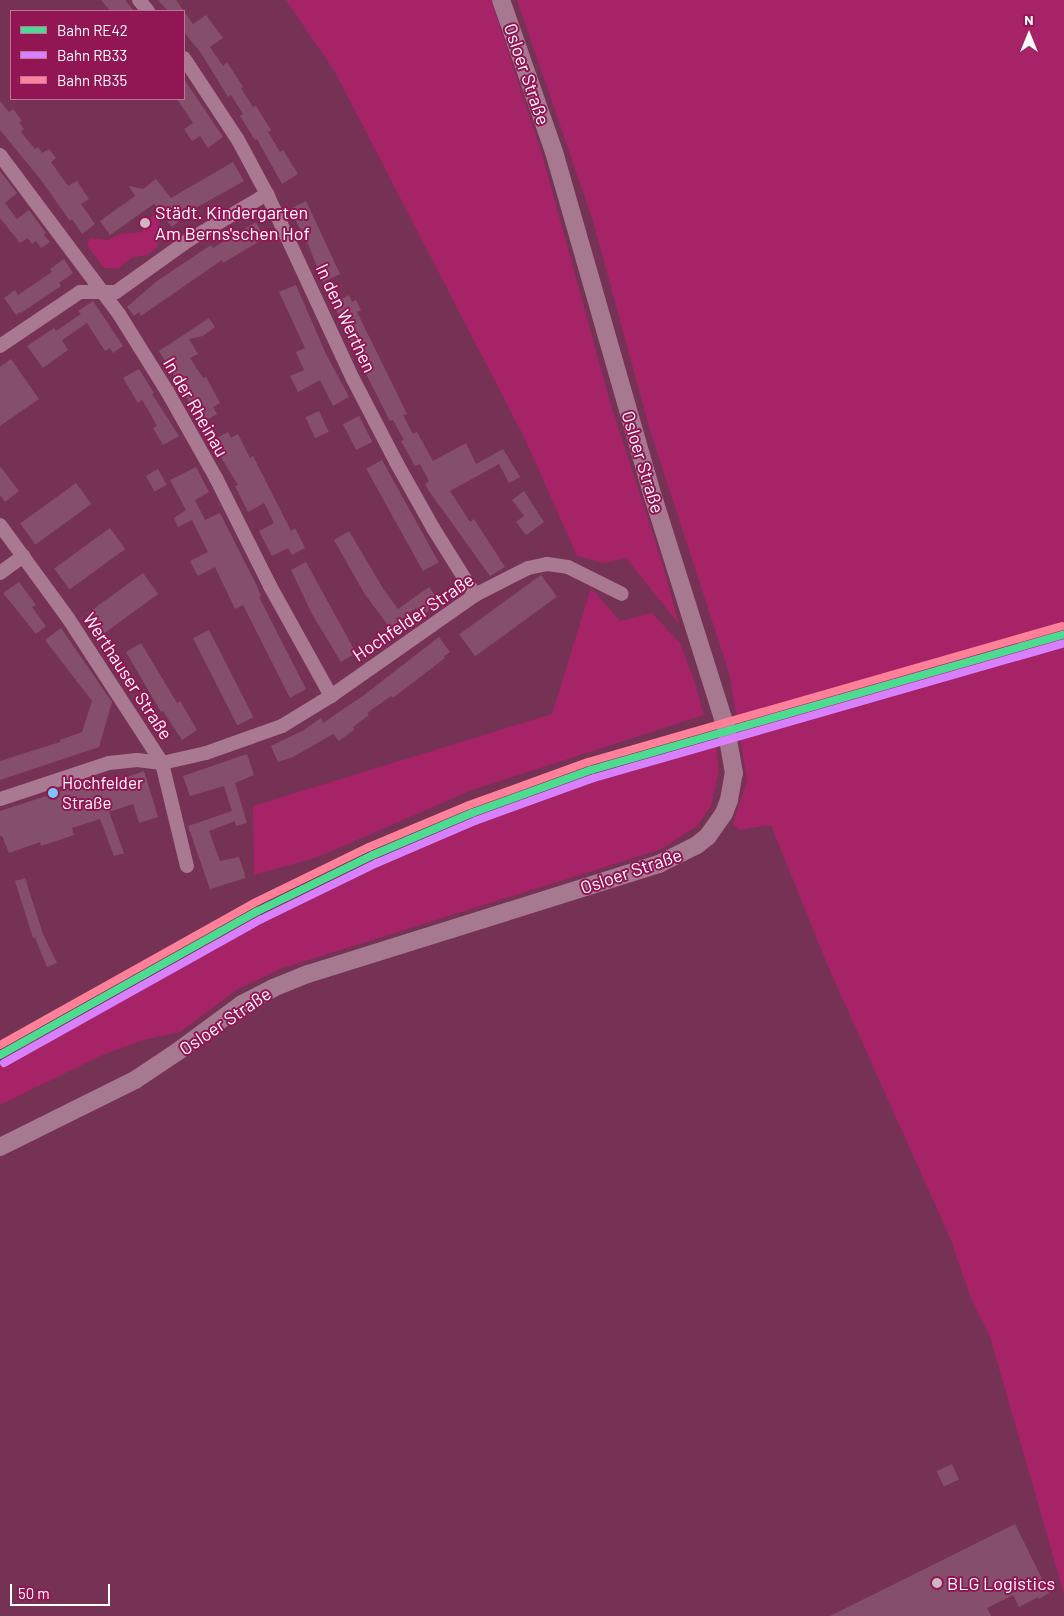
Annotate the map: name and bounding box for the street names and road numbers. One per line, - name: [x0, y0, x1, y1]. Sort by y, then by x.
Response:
- street label: Osloer Straße: [500, 20, 554, 128]
- street label: In den Werthen: [311, 260, 381, 376]
- street label: In der Rheinau: [159, 354, 233, 460]
- street label: Osloer Straße: [617, 408, 669, 516]
- street label: Hochfelder Straße: [348, 568, 478, 666]
- street label: Werthauser Straße: [79, 608, 177, 744]
- street label: Osloer Straße: [577, 844, 685, 898]
- street label: Osloer Straße: [175, 982, 275, 1060]

